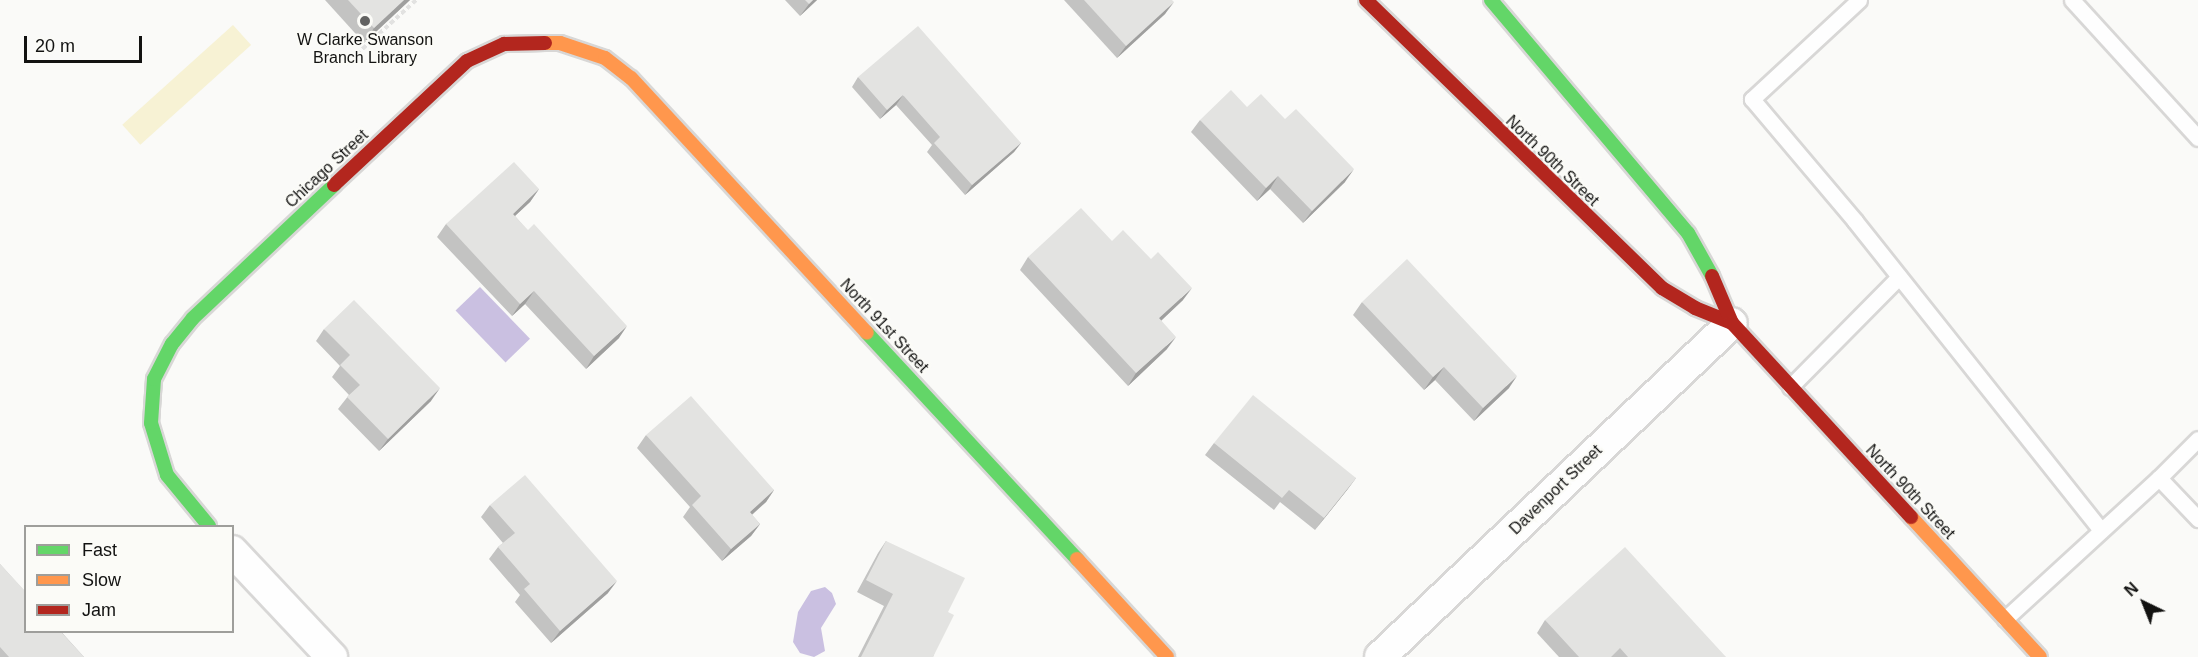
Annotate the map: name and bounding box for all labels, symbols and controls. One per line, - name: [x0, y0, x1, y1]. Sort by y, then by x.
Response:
- marker: W Clarke Swanson Branch Library: [358, 14, 372, 28]
- scale bar: [27, 24, 146, 62]
- place label: W Clarke Swanson Branch Library: [297, 30, 433, 68]
- text: 20 m: [35, 36, 75, 56]
- street label: North 90th Street: [1502, 112, 1602, 210]
- street label: Chicago Street: [282, 126, 372, 212]
- street label: North 91st Street: [836, 275, 932, 377]
- street label: Davenport Street: [1506, 441, 1606, 539]
- street label: North 90th Street: [1861, 441, 1959, 543]
- legend: [24, 525, 234, 633]
- text: Fast: [82, 540, 117, 560]
- text: Slow: [82, 570, 121, 590]
- north arrow: [2114, 573, 2174, 633]
- text: N: [2121, 579, 2141, 600]
- text: Jam: [82, 600, 116, 620]

